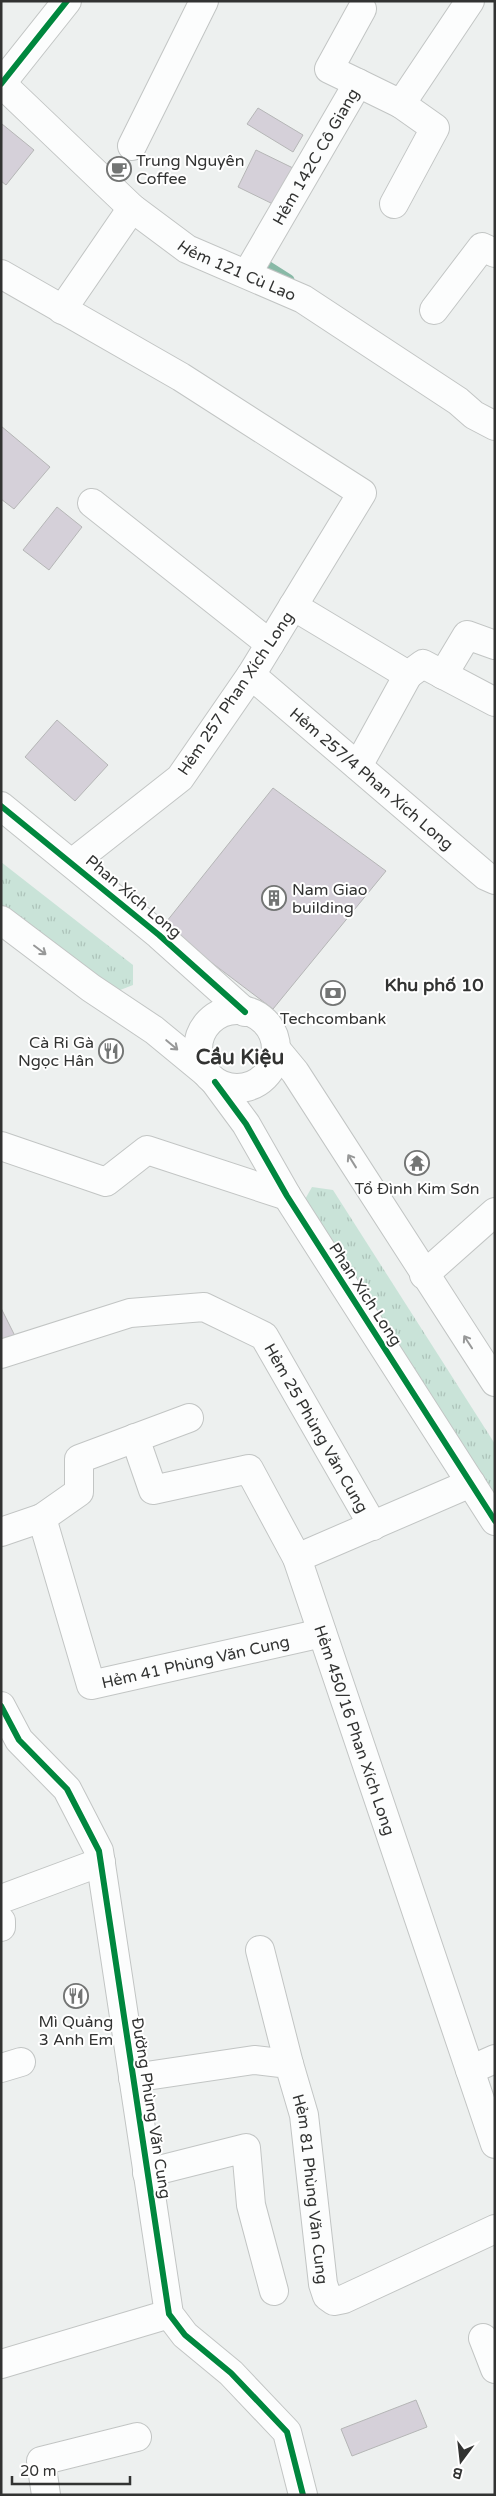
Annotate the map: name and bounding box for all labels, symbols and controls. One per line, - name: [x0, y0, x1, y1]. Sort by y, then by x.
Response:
- street label: Hẻm 142C Cô Giang: [269, 85, 364, 229]
- place label: Trung Nguyên Coffee: [136, 151, 244, 189]
- cafe icon: Trung Nguyên Coffee: [106, 156, 132, 182]
- street label: Hẻm 121 Cù Lao: [173, 236, 299, 306]
- street label: Hẻm 257 Phan Xích Long: [173, 608, 298, 779]
- street label: Hẻm 257/4 Phan Xích Long: [285, 704, 457, 855]
- street label: Phan Xích Long: [81, 851, 185, 943]
- place label: Nam Giao building: [292, 880, 368, 918]
- building icon: Nam Giao building: [261, 885, 287, 911]
- one-way arrow: [33, 944, 46, 955]
- district label: Khu phố 10: [384, 974, 484, 996]
- bank icon: Techcombank: [320, 980, 346, 1006]
- place label: Techcombank: [280, 1009, 387, 1029]
- place label: Cà Ri Gà Ngọc Hân: [18, 1033, 94, 1071]
- restaurant icon: Cà Ri Gà Ngọc Hân: [98, 1038, 124, 1064]
- one-way arrow: [165, 1039, 178, 1050]
- district label: Cầu Kiệu: [196, 1045, 284, 1070]
- temple icon: Tổ Đình Kim Sơn: [404, 1150, 430, 1176]
- one-way arrow: [346, 1154, 357, 1168]
- place label: Tổ Đình Kim Sơn: [354, 1179, 480, 1199]
- street label: Phan Xích Long: [324, 1239, 406, 1350]
- one-way arrow: [463, 1335, 473, 1349]
- street label: Hẻm 25 Phùng Văn Cung: [259, 1340, 372, 1516]
- street label: Hẻm 450/16 Phan Xích Long: [309, 1623, 399, 1838]
- street label: Hẻm 41 Phùng Văn Cung: [100, 1632, 291, 1693]
- restaurant icon: Mì Quảng 3 Anh Em: [63, 1983, 89, 2009]
- place label: Mì Quảng 3 Anh Em: [39, 2012, 113, 2050]
- street label: Đường Phùng Văn Cung: [127, 2016, 175, 2200]
- street label: Hẻm 81 Phùng Văn Cung: [287, 2092, 332, 2285]
- north arrow: [436, 2436, 486, 2486]
- scale bar: [12, 2454, 130, 2486]
- text: 20 m: [20, 2462, 57, 2480]
- text: B: [451, 2464, 465, 2483]

